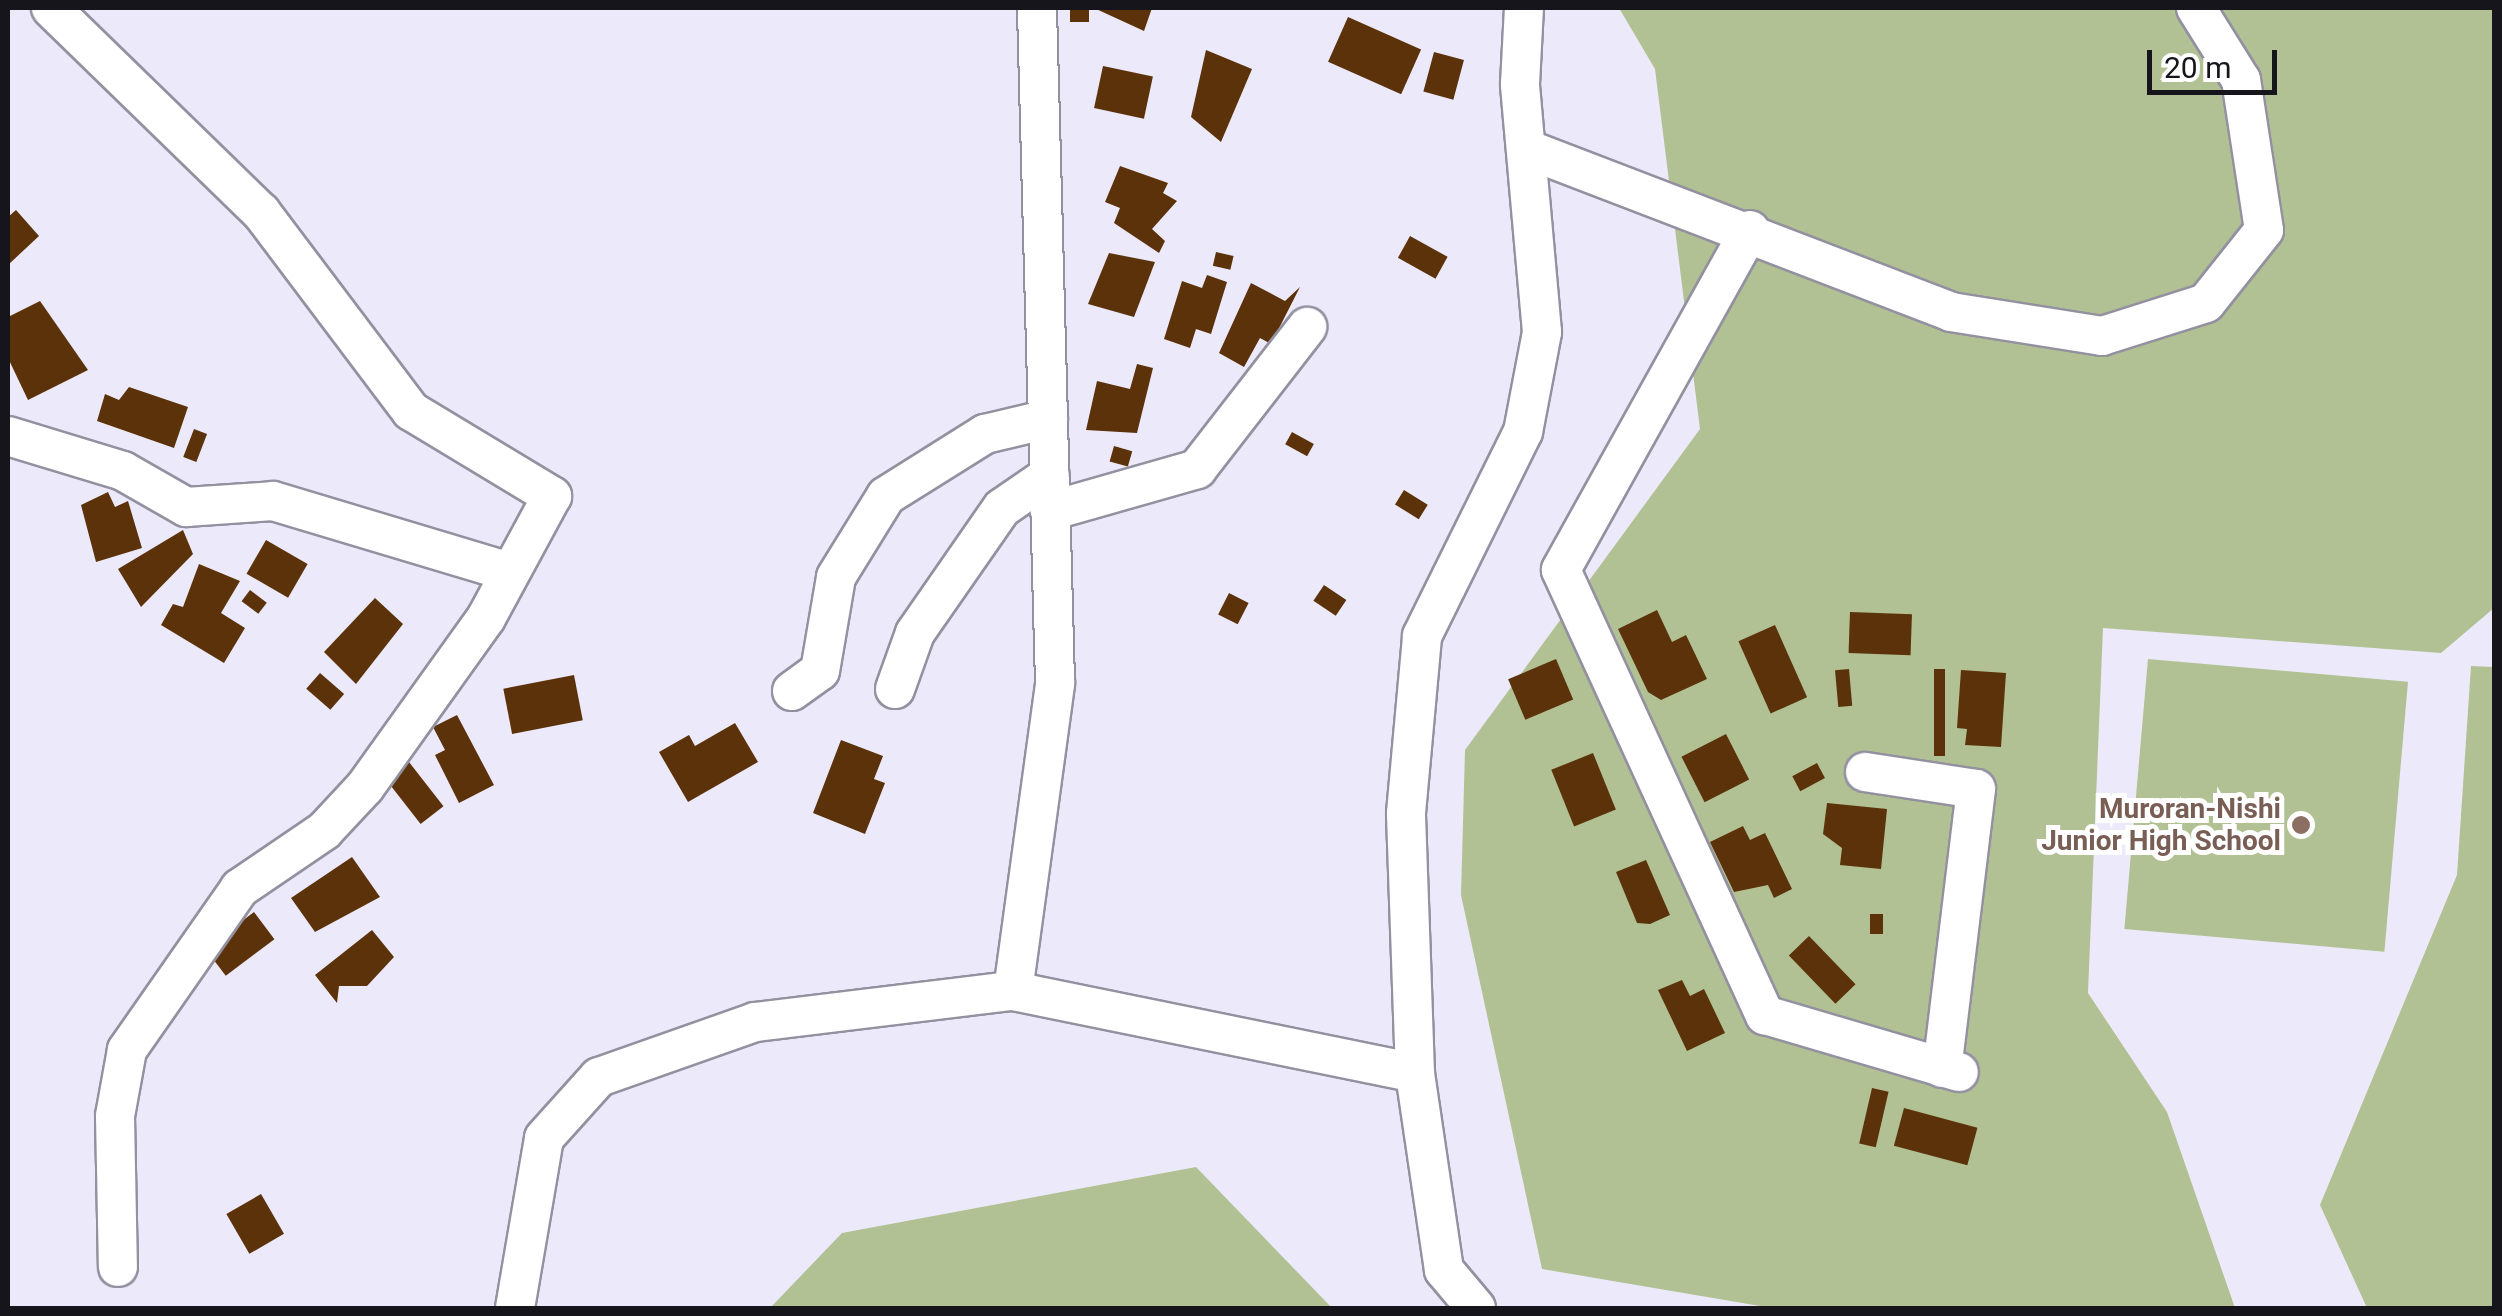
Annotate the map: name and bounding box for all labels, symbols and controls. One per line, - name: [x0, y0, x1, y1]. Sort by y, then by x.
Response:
- scale bar: [2152, 30, 2282, 92]
- text: 20 m: [2164, 50, 2231, 85]
- place label: Muroran-Nishi Junior High School: [2041, 792, 2281, 858]
- marker: Muroran-Nishi Junior High School: [2290, 814, 2312, 836]

